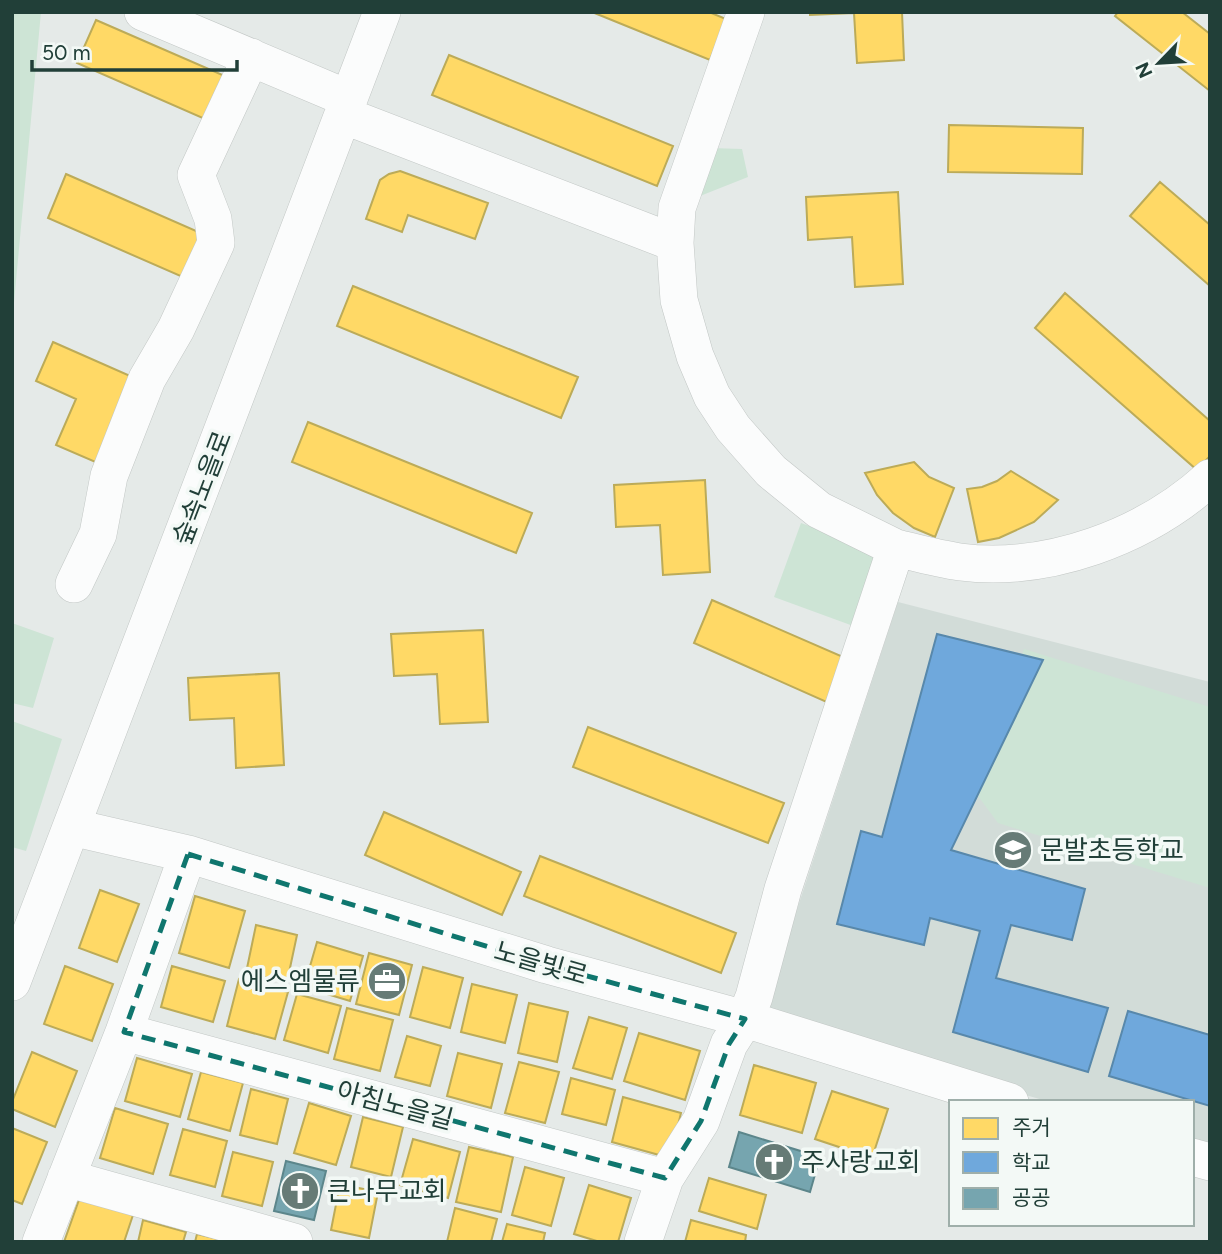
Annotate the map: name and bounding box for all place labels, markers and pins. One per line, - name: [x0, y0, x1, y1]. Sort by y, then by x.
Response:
- school or university icon: 문발초등학교: [992, 829, 1034, 871]
- place label: 문발초등학교: [1040, 834, 1184, 866]
- office icon: 에스엠물류: [366, 960, 408, 1002]
- place label: 에스엠물류: [240, 965, 360, 997]
- church icon: 주사랑교회: [753, 1141, 795, 1183]
- place label: 주사랑교회: [801, 1146, 921, 1178]
- church icon: 큰나무교회: [279, 1170, 321, 1212]
- place label: 큰나무교회: [327, 1175, 447, 1207]

